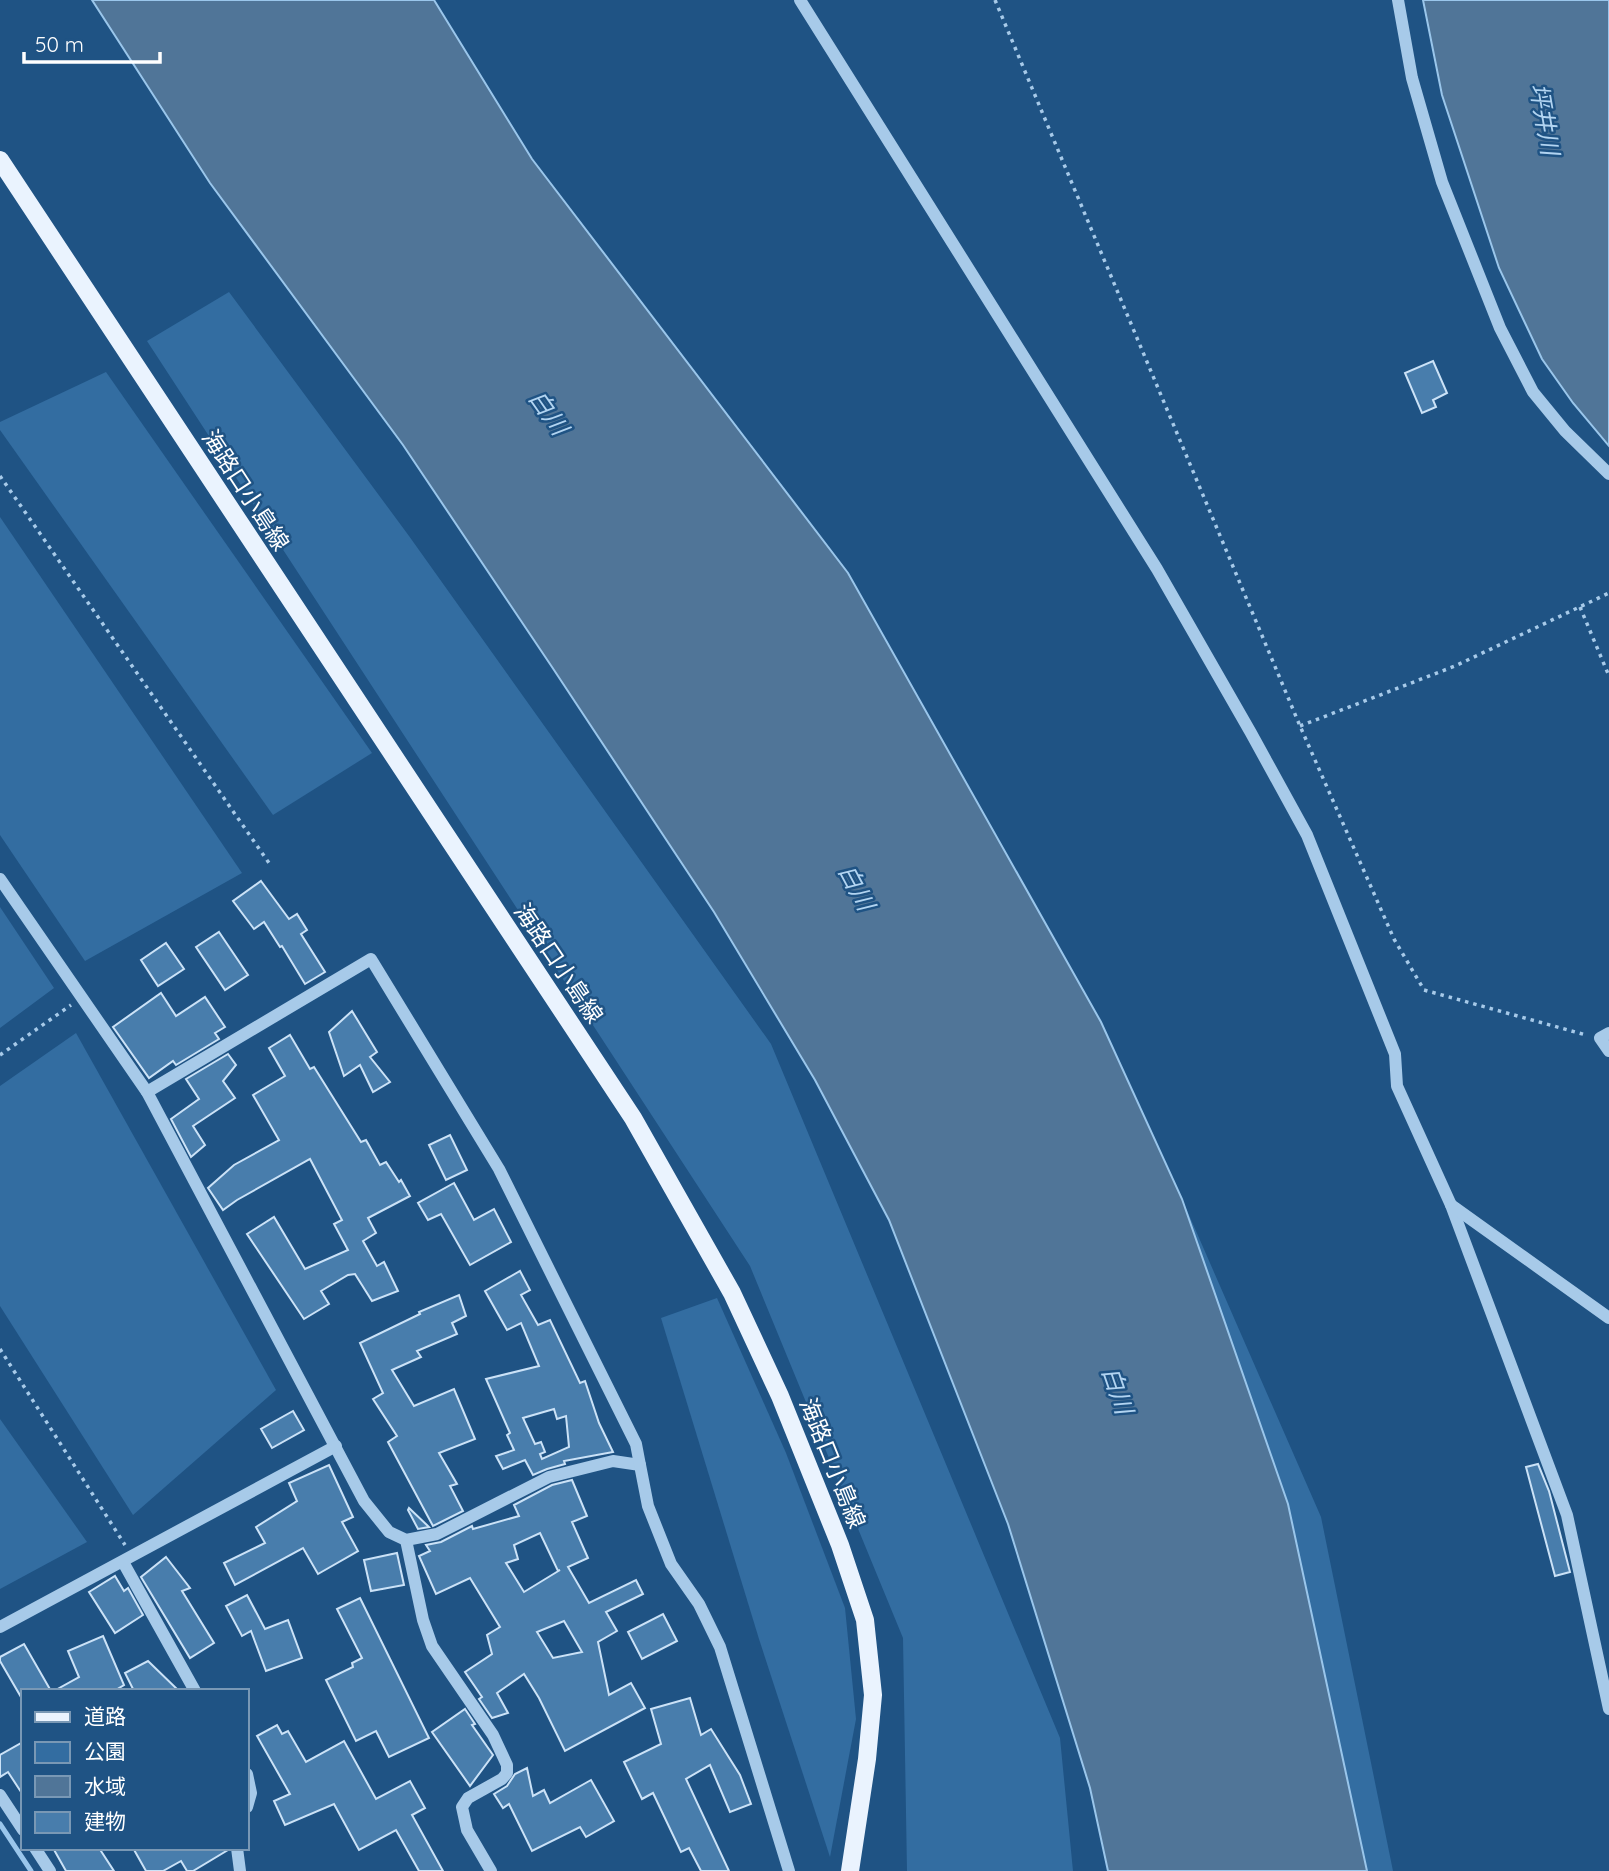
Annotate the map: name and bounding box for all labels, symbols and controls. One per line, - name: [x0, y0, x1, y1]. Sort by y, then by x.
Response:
- scale bar: [24, 21, 161, 65]
- text: 50 m: [35, 31, 84, 57]
- water label: 坪井川: [1524, 81, 1567, 160]
- water label: 白川: [523, 384, 577, 443]
- street label: 海路口小島線: [196, 424, 296, 556]
- water label: 白川: [832, 859, 883, 918]
- street label: 海路口小島線: [508, 898, 610, 1028]
- water label: 白川: [1096, 1362, 1141, 1420]
- street label: 海路口小島線: [794, 1394, 872, 1532]
- legend: [21, 1689, 248, 1850]
- text: 道路: [84, 1703, 126, 1729]
- text: 公園: [84, 1738, 126, 1764]
- text: 水域: [84, 1773, 126, 1799]
- text: 建物: [84, 1808, 126, 1834]

